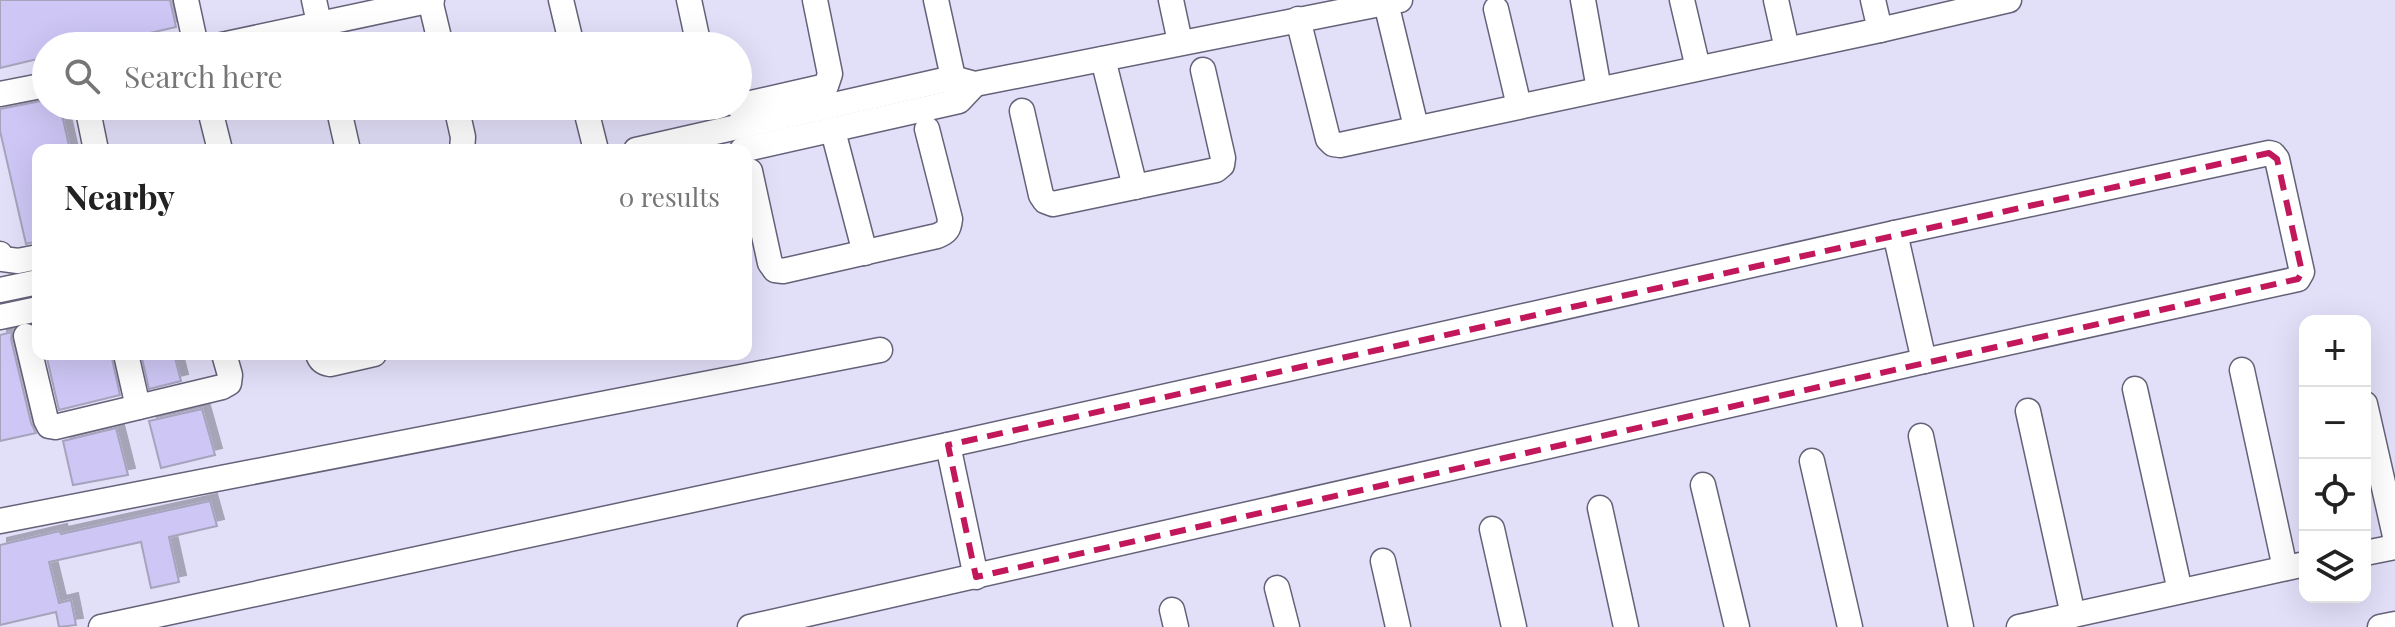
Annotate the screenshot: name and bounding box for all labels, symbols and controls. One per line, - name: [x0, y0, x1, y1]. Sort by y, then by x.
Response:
- search box: [32, 32, 752, 120]
- icon: search: [60, 54, 104, 98]
- text: Search here: [124, 56, 283, 96]
- text: Nearby: [64, 173, 175, 219]
- text: 0 results: [619, 179, 720, 214]
- map controls: [2299, 315, 2371, 603]
- button: +: [2299, 315, 2371, 387]
- button: −: [2299, 387, 2371, 459]
- button: locate: [2299, 459, 2371, 531]
- button: layers: [2299, 531, 2371, 603]

